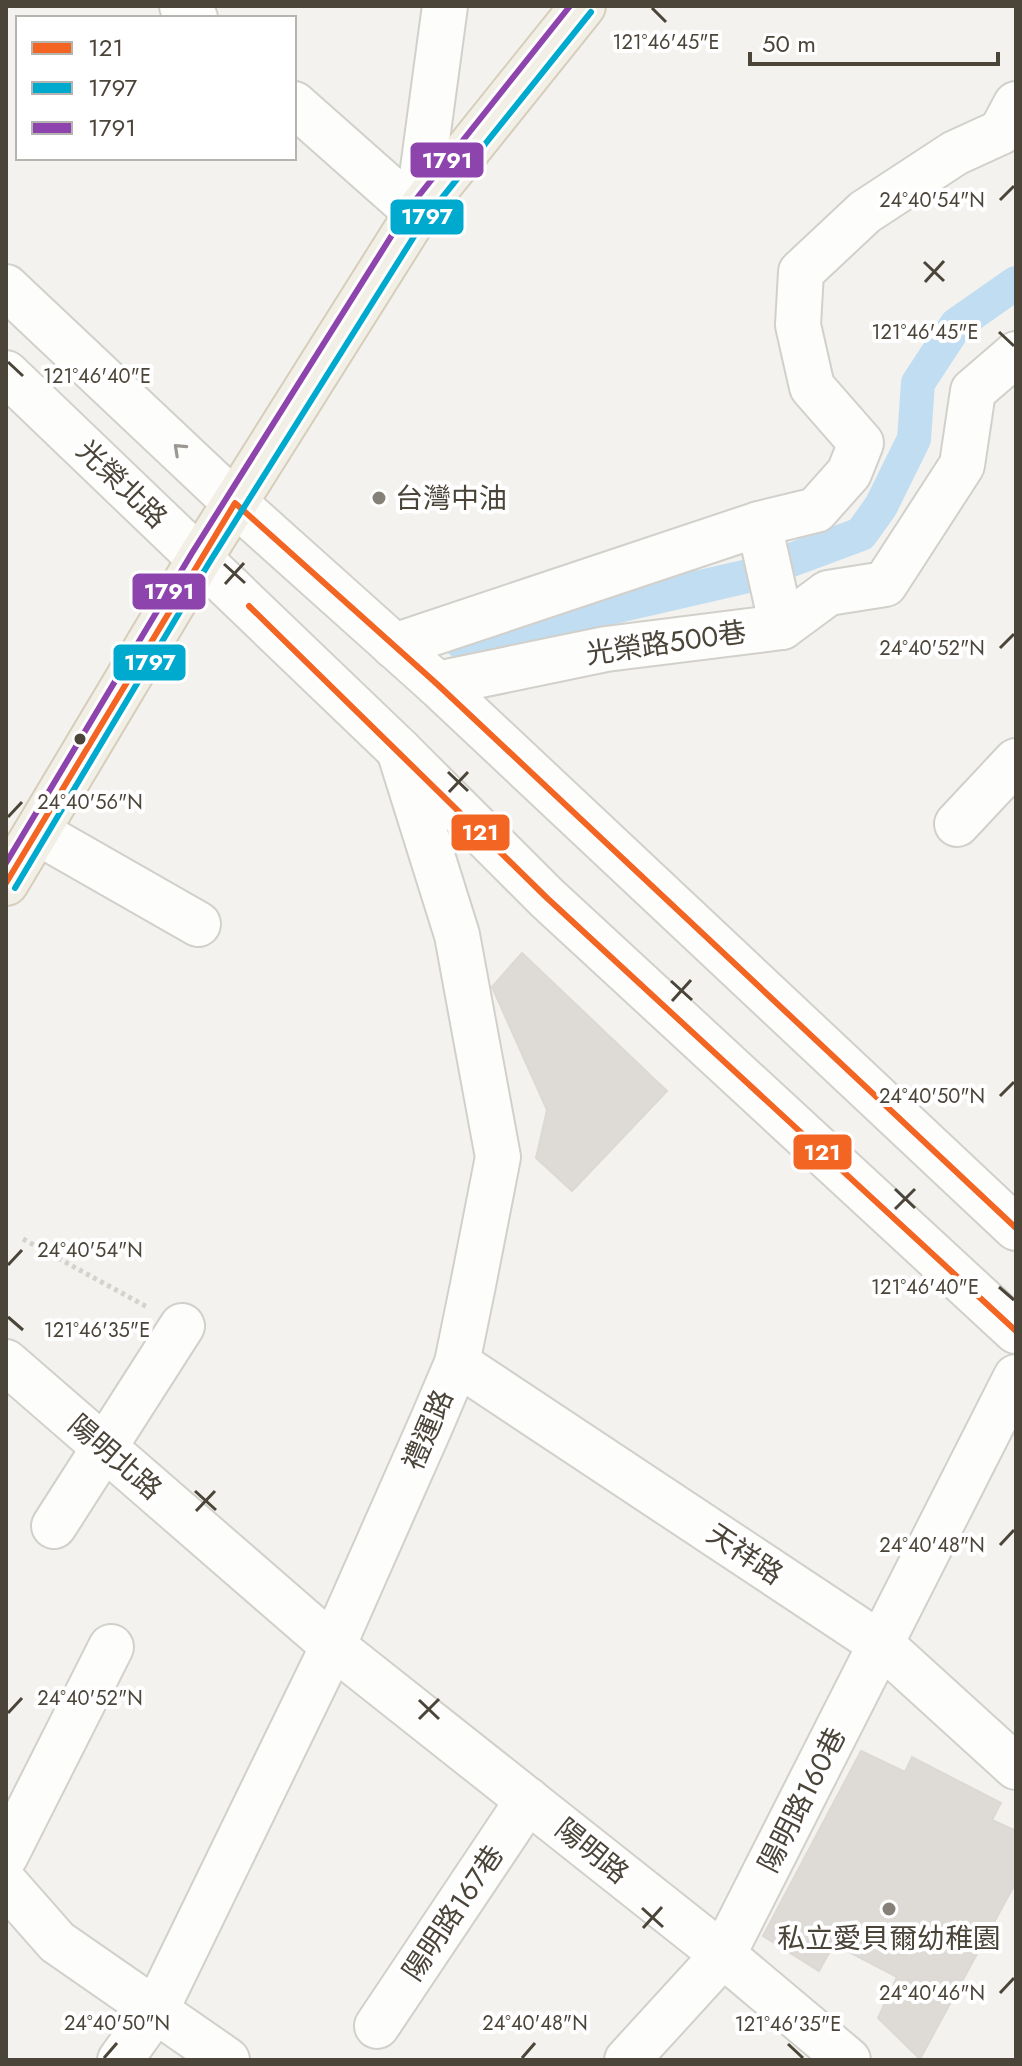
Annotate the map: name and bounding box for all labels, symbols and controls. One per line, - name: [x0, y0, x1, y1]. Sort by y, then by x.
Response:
- legend: [16, 16, 296, 160]
- scale bar: [750, 16, 998, 66]
- text: 50 m: [762, 26, 816, 61]
- text: 121°46'45"E: [612, 28, 720, 57]
- text: 121: [88, 30, 123, 65]
- text: 1797: [88, 70, 138, 105]
- text: 1791: [88, 110, 136, 145]
- line badge: 1791: [409, 141, 485, 179]
- text: 1791: [422, 144, 472, 176]
- text: 24°40'54"N: [879, 186, 985, 215]
- line badge: 1797: [389, 198, 465, 236]
- text: 1797: [401, 200, 454, 232]
- text: 121°46'45"E: [871, 318, 979, 347]
- text: 121°46'40"E: [43, 362, 151, 391]
- street label: 光榮北路: [67, 430, 177, 538]
- one-way arrow: [173, 445, 188, 459]
- place label: 台灣中油: [395, 478, 507, 519]
- marker: 台灣中油: [370, 489, 388, 507]
- line badge: 1791: [131, 572, 207, 611]
- text: 1791: [144, 575, 194, 607]
- street label: 光榮路500巷: [583, 611, 749, 675]
- text: 24°40'52"N: [879, 634, 985, 663]
- line badge: 1797: [112, 643, 187, 682]
- text: 1797: [124, 646, 177, 678]
- unlabelled marker: [72, 731, 88, 747]
- text: 24°40'56"N: [37, 788, 143, 817]
- line badge: 121: [450, 813, 511, 852]
- text: 121: [462, 816, 498, 848]
- text: 24°40'50"N: [879, 1082, 985, 1111]
- line badge: 121: [792, 1133, 853, 1171]
- text: 121: [804, 1136, 840, 1168]
- text: 24°40'54"N: [37, 1236, 143, 1265]
- text: 121°46'40"E: [871, 1273, 979, 1302]
- text: 121°46'35"E: [44, 1316, 150, 1345]
- street label: 禮運路: [393, 1383, 463, 1477]
- street label: 陽明北路: [59, 1405, 171, 1509]
- street label: 天祥路: [699, 1514, 791, 1594]
- text: 24°40'48"N: [879, 1531, 985, 1560]
- text: 24°40'52"N: [37, 1684, 143, 1713]
- street label: 陽明路160巷: [748, 1721, 856, 1879]
- street label: 陽明路: [546, 1809, 638, 1893]
- street label: 陽明路167巷: [393, 1837, 513, 1989]
- marker: 私立愛貝爾幼稚園: [880, 1900, 898, 1918]
- place label: 私立愛貝爾幼稚園: [777, 1918, 1001, 1959]
- text: 24°40'46"N: [879, 1979, 985, 2008]
- text: 24°40'50"N: [64, 2009, 170, 2038]
- text: 24°40'48"N: [482, 2009, 588, 2038]
- text: 121°46'35"E: [735, 2010, 841, 2039]

